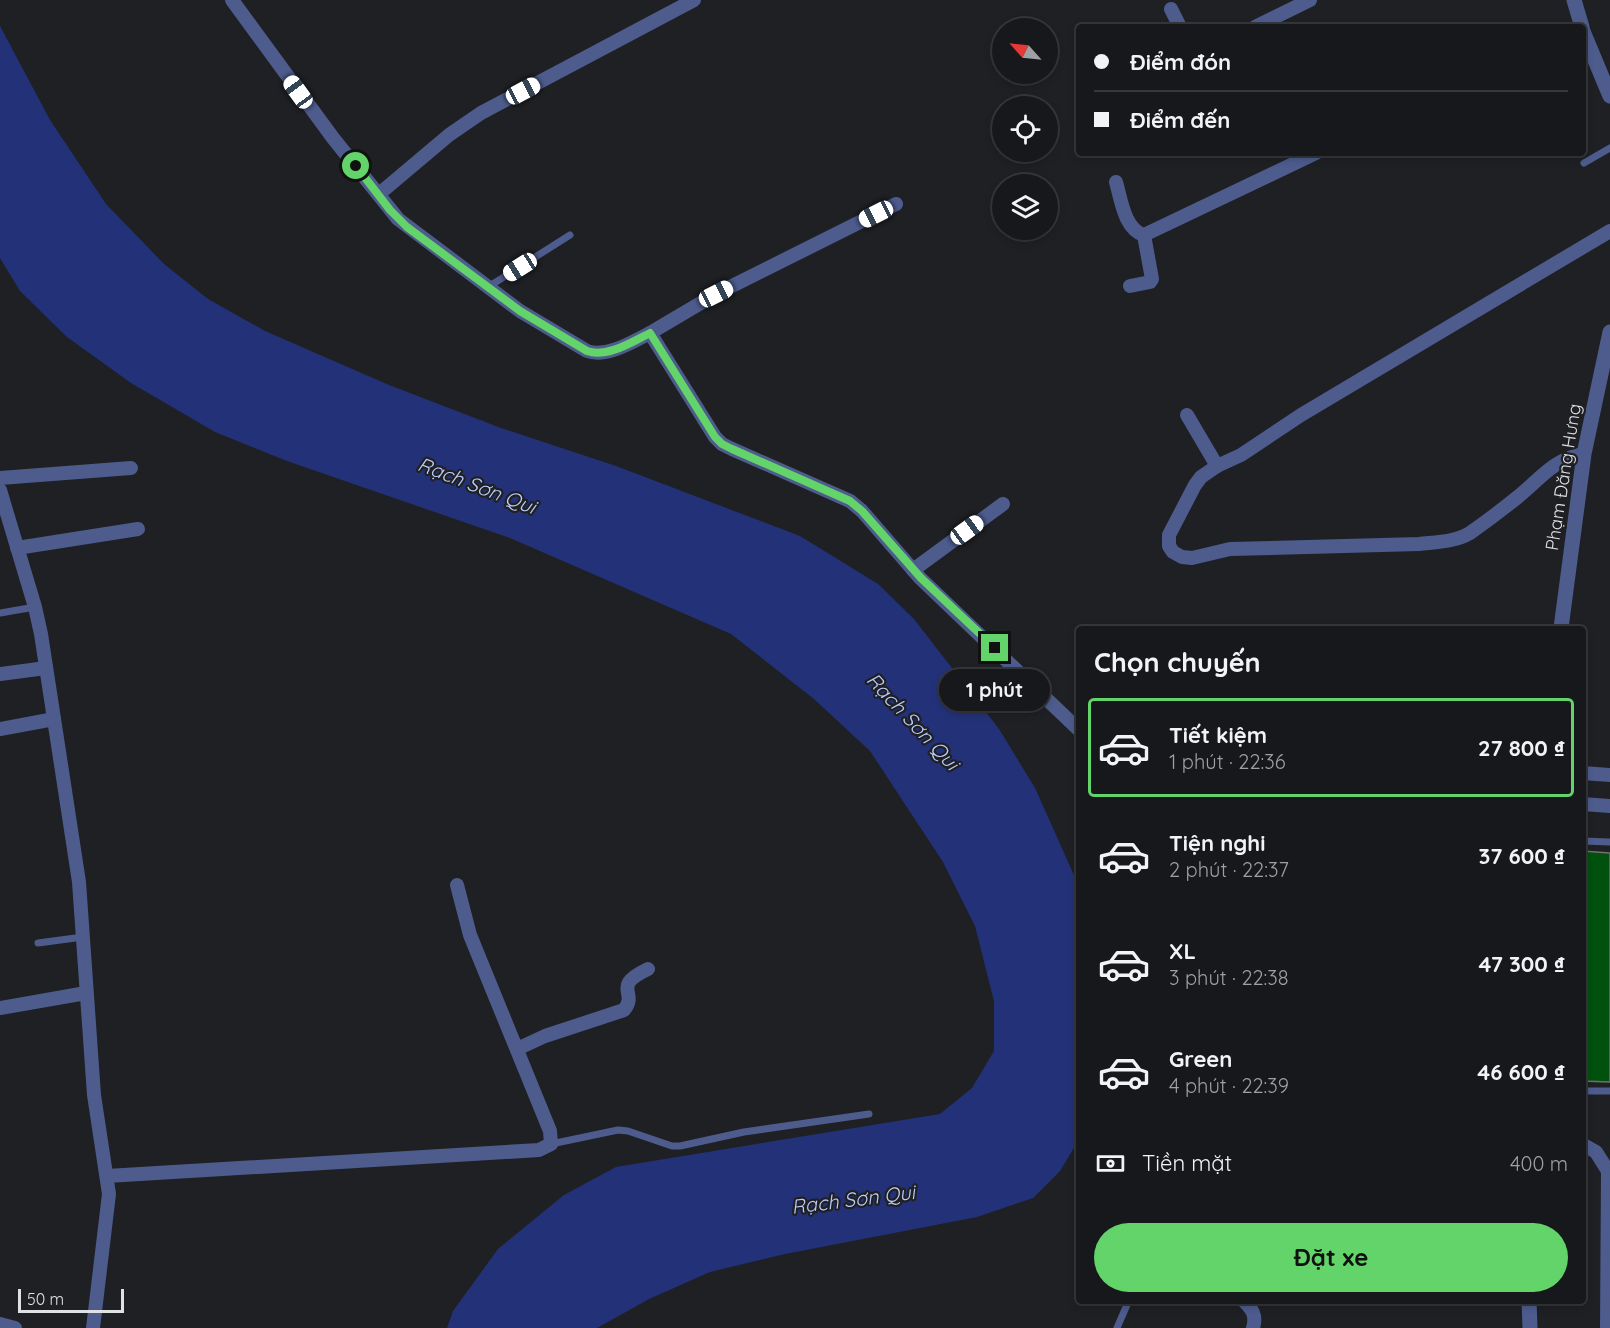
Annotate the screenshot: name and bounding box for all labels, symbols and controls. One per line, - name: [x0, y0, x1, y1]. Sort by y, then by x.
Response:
- north arrow: [992, 18, 1058, 84]
- map controls: [992, 18, 1058, 240]
- text: Điểm đón: [1130, 48, 1231, 76]
- car: [280, 72, 316, 112]
- car: [503, 75, 543, 107]
- button: locate: [992, 96, 1058, 162]
- text: Điểm đến: [1130, 106, 1230, 134]
- route start: [342, 152, 369, 179]
- button: layers: [992, 174, 1058, 240]
- car: [856, 198, 896, 230]
- car: [500, 250, 540, 284]
- car: [696, 278, 736, 310]
- street label: Phạm Đăng Hưng: [1540, 402, 1586, 552]
- water label: Rạch Sơn Qui: [415, 451, 542, 520]
- car: [947, 512, 987, 548]
- route end: [981, 634, 1008, 661]
- text: Chọn chuyến: [1094, 645, 1261, 679]
- water label: Rạch Sơn Qui: [861, 667, 966, 777]
- callout: 1 phút: [940, 669, 1050, 711]
- text: 1 phút: [966, 677, 1023, 702]
- icon: car: [1097, 721, 1151, 775]
- text: Tiết kiệm: [1169, 721, 1267, 749]
- text: 27 800 ₫: [1478, 734, 1565, 762]
- text: 1 phút · 22:36: [1169, 749, 1285, 774]
- icon: car: [1097, 829, 1151, 883]
- text: Tiện nghi: [1169, 829, 1265, 857]
- text: 37 600 ₫: [1479, 842, 1565, 870]
- text: 2 phút · 22:37: [1169, 857, 1289, 882]
- icon: car: [1097, 937, 1151, 991]
- text: XL: [1169, 937, 1196, 965]
- text: 47 300 ₫: [1478, 950, 1565, 978]
- text: 3 phút · 22:38: [1169, 965, 1289, 990]
- icon: car: [1097, 1045, 1151, 1099]
- text: Green: [1169, 1045, 1232, 1073]
- text: 46 600 ₫: [1477, 1058, 1565, 1086]
- text: 4 phút · 22:39: [1169, 1073, 1289, 1098]
- icon: cash: [1094, 1147, 1127, 1180]
- text: Tiền mặt: [1142, 1149, 1232, 1177]
- text: 400 m: [1510, 1151, 1568, 1176]
- water label: Rạch Sơn Qui: [790, 1179, 919, 1219]
- button: Đặt xe: [1094, 1223, 1568, 1292]
- scale bar: [18, 1286, 124, 1314]
- text: 50 m: [27, 1289, 64, 1309]

